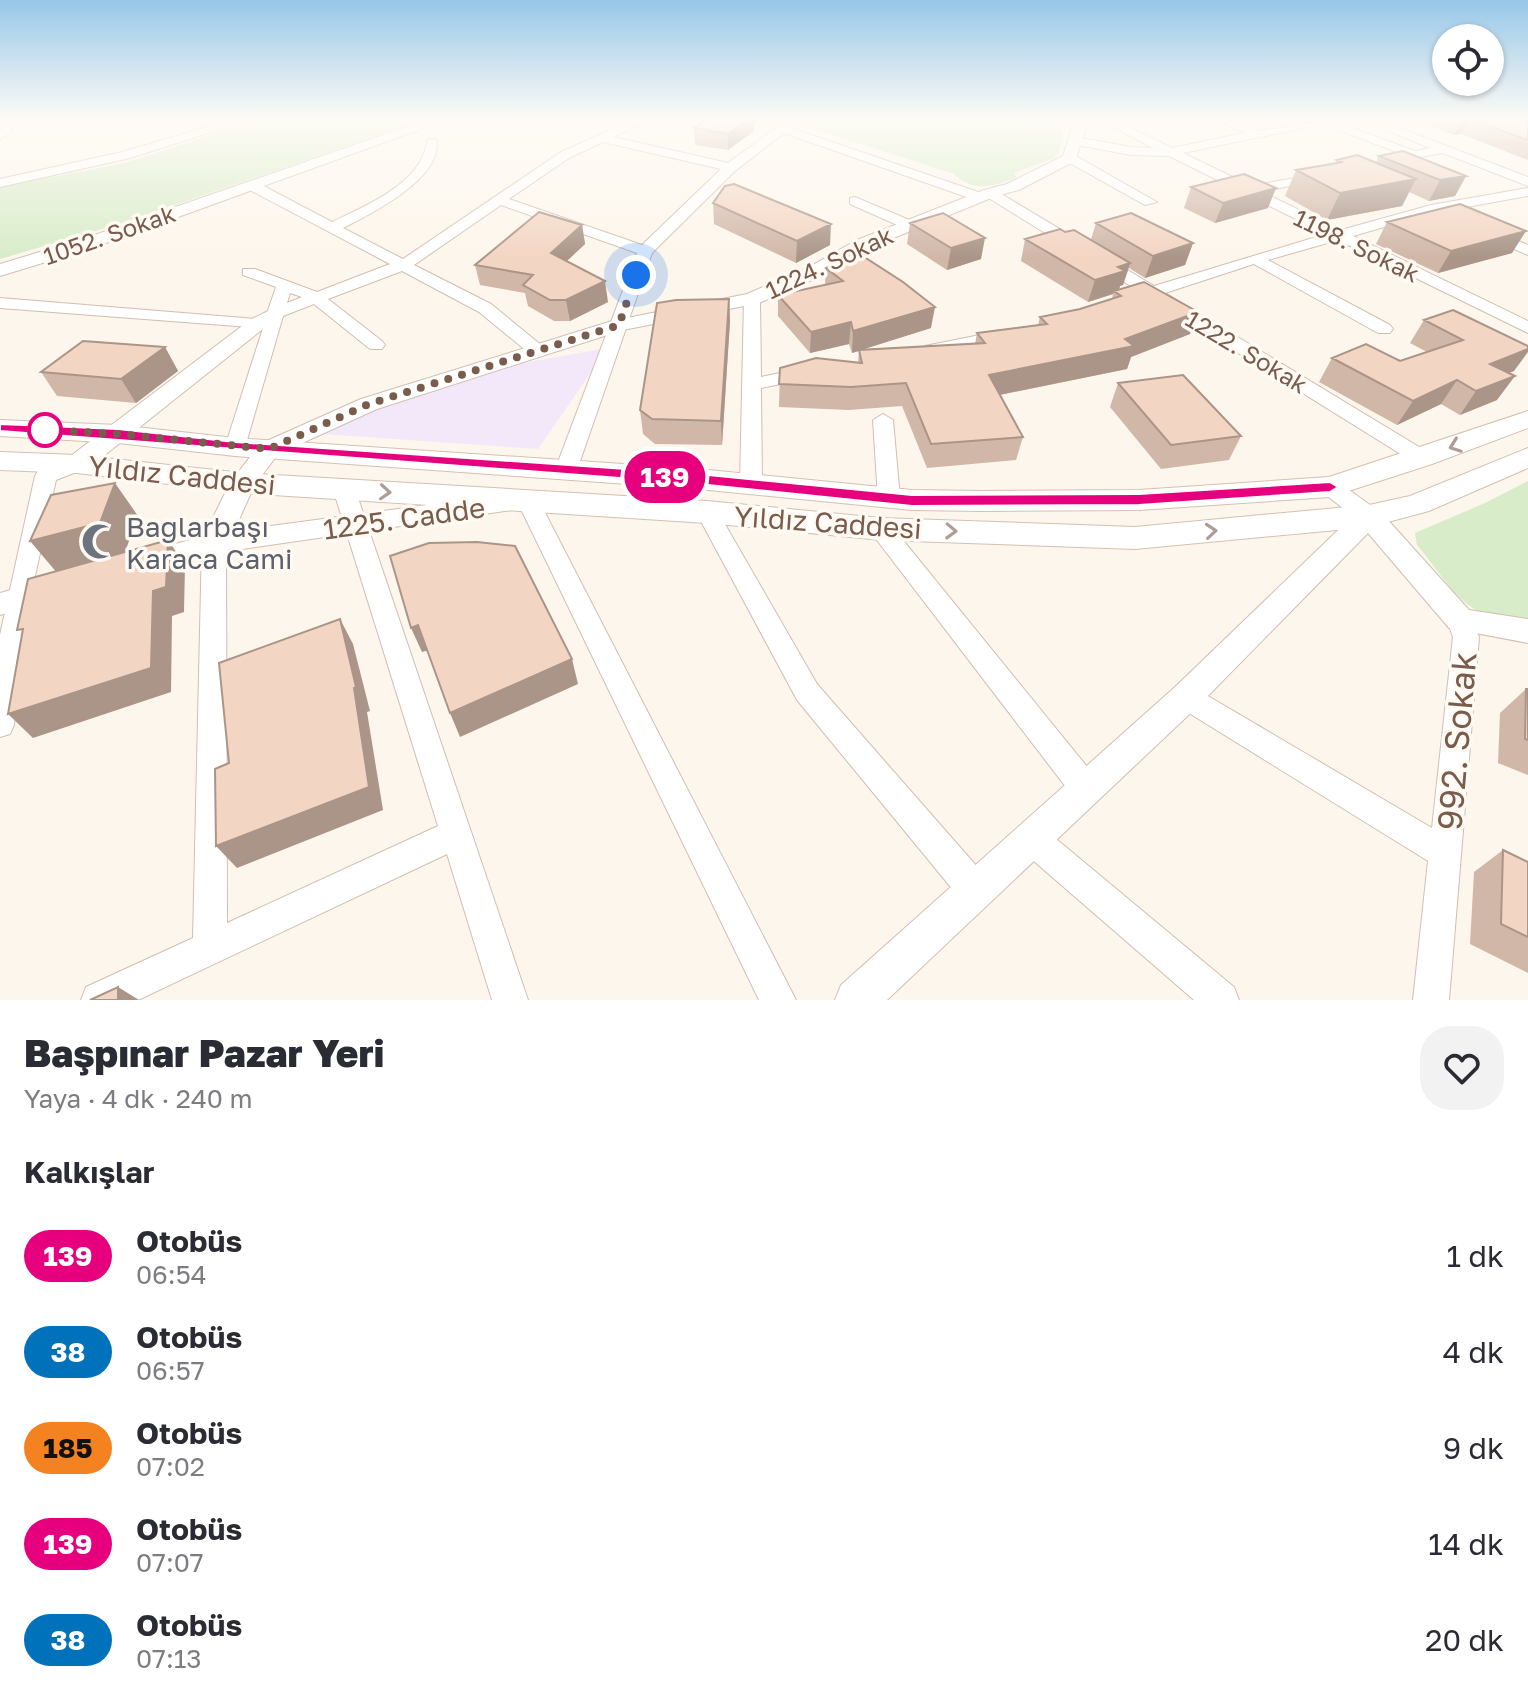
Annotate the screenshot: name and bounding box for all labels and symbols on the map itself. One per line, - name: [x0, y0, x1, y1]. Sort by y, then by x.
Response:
- street label: 1052. Sokak: [39, 198, 179, 270]
- street label: 1198. Sokak: [1290, 202, 1424, 288]
- street label: 1224. Sokak: [761, 220, 897, 304]
- your location: [616, 255, 656, 295]
- street label: 1222. Sokak: [1181, 303, 1313, 399]
- unlabelled marker: [28, 413, 62, 447]
- one-way arrow: [1449, 436, 1463, 453]
- street label: Yıldız Caddesi: [87, 449, 277, 501]
- line badge: 139: [619, 451, 711, 503]
- one-way arrow: [379, 483, 392, 500]
- street label: 1225. Cadde: [321, 490, 487, 546]
- street label: Yıldız Caddesi: [733, 499, 923, 545]
- place label: Bağlarbaşı Karaca Cami: [126, 510, 293, 575]
- one-way arrow: [1205, 522, 1218, 539]
- mosque icon: Bağlarbaşı Karaca Cami: [81, 523, 119, 561]
- one-way arrow: [945, 523, 958, 540]
- street label: 992. Sokak: [1428, 650, 1484, 832]

